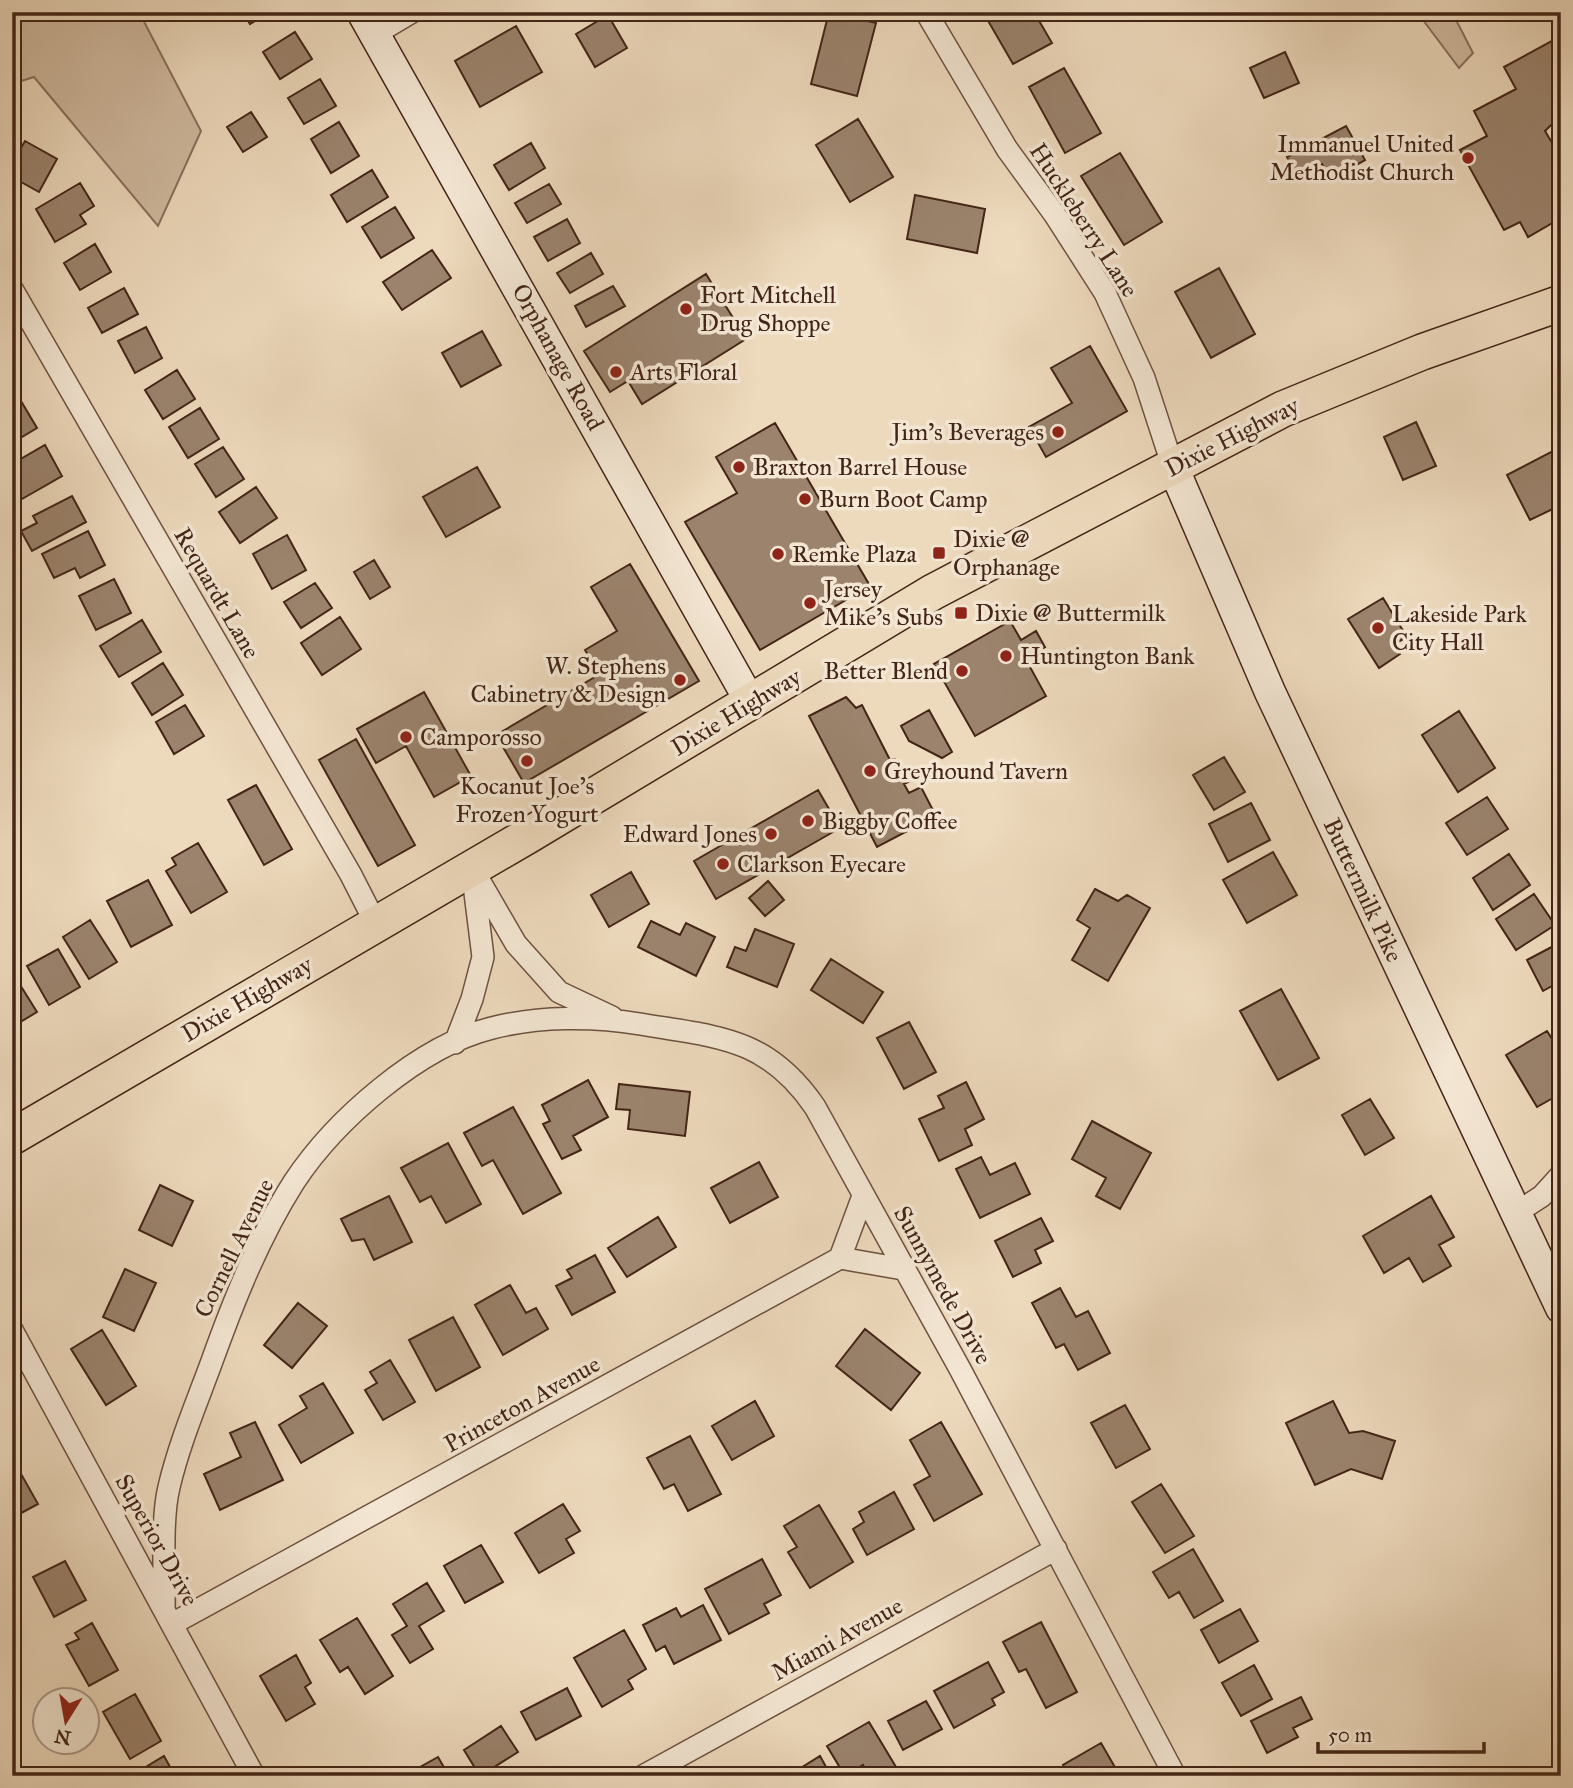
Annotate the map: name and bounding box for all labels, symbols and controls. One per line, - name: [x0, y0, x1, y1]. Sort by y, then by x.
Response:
- place label: Immanuel United Methodist Church: [1270, 129, 1454, 187]
- street label: Huckleberry Lane: [1023, 137, 1145, 303]
- marker: Immanuel United Methodist Church: [1460, 150, 1476, 166]
- street label: Orphanage Road: [505, 278, 611, 436]
- place label: Fort Mitchell Drug Shoppe: [700, 280, 837, 338]
- marker: Fort Mitchell Drug Shoppe: [678, 301, 694, 317]
- place label: Arts Floral: [629, 357, 738, 387]
- marker: Arts Floral: [608, 364, 624, 380]
- street label: Dixie Highway: [1160, 390, 1305, 484]
- place label: Jim’s Beverages: [889, 417, 1044, 447]
- marker: Jim’s Beverages: [1050, 424, 1066, 440]
- place label: Braxton Barrel House: [753, 452, 967, 482]
- marker: Braxton Barrel House: [731, 459, 747, 475]
- place label: Burn Boot Camp: [819, 484, 988, 514]
- marker: Burn Boot Camp: [797, 491, 813, 507]
- street label: Requardt Lane: [167, 522, 267, 664]
- place label: Dixie @ Orphanage: [953, 524, 1060, 582]
- place label: Remke Plaza: [792, 539, 917, 569]
- marker: Dixie @ Orphanage: [931, 545, 947, 561]
- marker: Remke Plaza: [770, 546, 786, 562]
- place label: Jersey Mike's Subs: [821, 574, 943, 632]
- marker: Jersey Mike's Subs: [802, 595, 818, 611]
- place label: Dixie @ Buttermilk: [975, 598, 1166, 628]
- place label: Lakeside Park City Hall: [1392, 599, 1528, 657]
- marker: Dixie @ Buttermilk: [953, 605, 969, 621]
- marker: Lakeside Park City Hall: [1370, 620, 1386, 636]
- place label: Huntington Bank: [1020, 641, 1195, 671]
- marker: Huntington Bank: [998, 648, 1014, 664]
- place label: W. Stephens Cabinetry & Design: [470, 651, 666, 709]
- place label: Better Blend: [824, 656, 948, 686]
- street label: Dixie Highway: [666, 661, 807, 763]
- marker: Better Blend: [954, 663, 970, 679]
- marker: W. Stephens Cabinetry & Design: [672, 672, 688, 688]
- place label: Camporosso: [420, 722, 542, 752]
- marker: Camporosso: [398, 729, 414, 745]
- marker: Kocanut Joe’s Frozen Yogurt: [519, 753, 535, 769]
- place label: Greyhound Tavern: [884, 756, 1068, 786]
- marker: Greyhound Tavern: [862, 763, 878, 779]
- place label: Kocanut Joe’s Frozen Yogurt: [455, 771, 599, 829]
- place label: Biggby Coffee: [822, 806, 957, 836]
- marker: Biggby Coffee: [800, 813, 816, 829]
- street label: Buttermilk Pike: [1317, 813, 1409, 967]
- place label: Edward Jones: [623, 819, 757, 849]
- marker: Edward Jones: [763, 826, 779, 842]
- place label: Clarkson Eyecare: [737, 849, 906, 879]
- marker: Clarkson Eyecare: [715, 856, 731, 872]
- street label: Dixie Highway: [176, 949, 318, 1049]
- street label: Cornell Avenue: [187, 1174, 281, 1322]
- street label: Sunnymede Drive: [887, 1201, 999, 1369]
- street label: Princeton Avenue: [439, 1349, 605, 1459]
- street label: Superior Drive: [109, 1469, 205, 1611]
- street label: Miami Avenue: [766, 1591, 908, 1687]
- north arrow: [32, 1686, 102, 1756]
- scale bar: [1318, 1711, 1484, 1755]
- text: 50 m: [1328, 1722, 1373, 1748]
- text: N: [53, 1724, 73, 1750]

